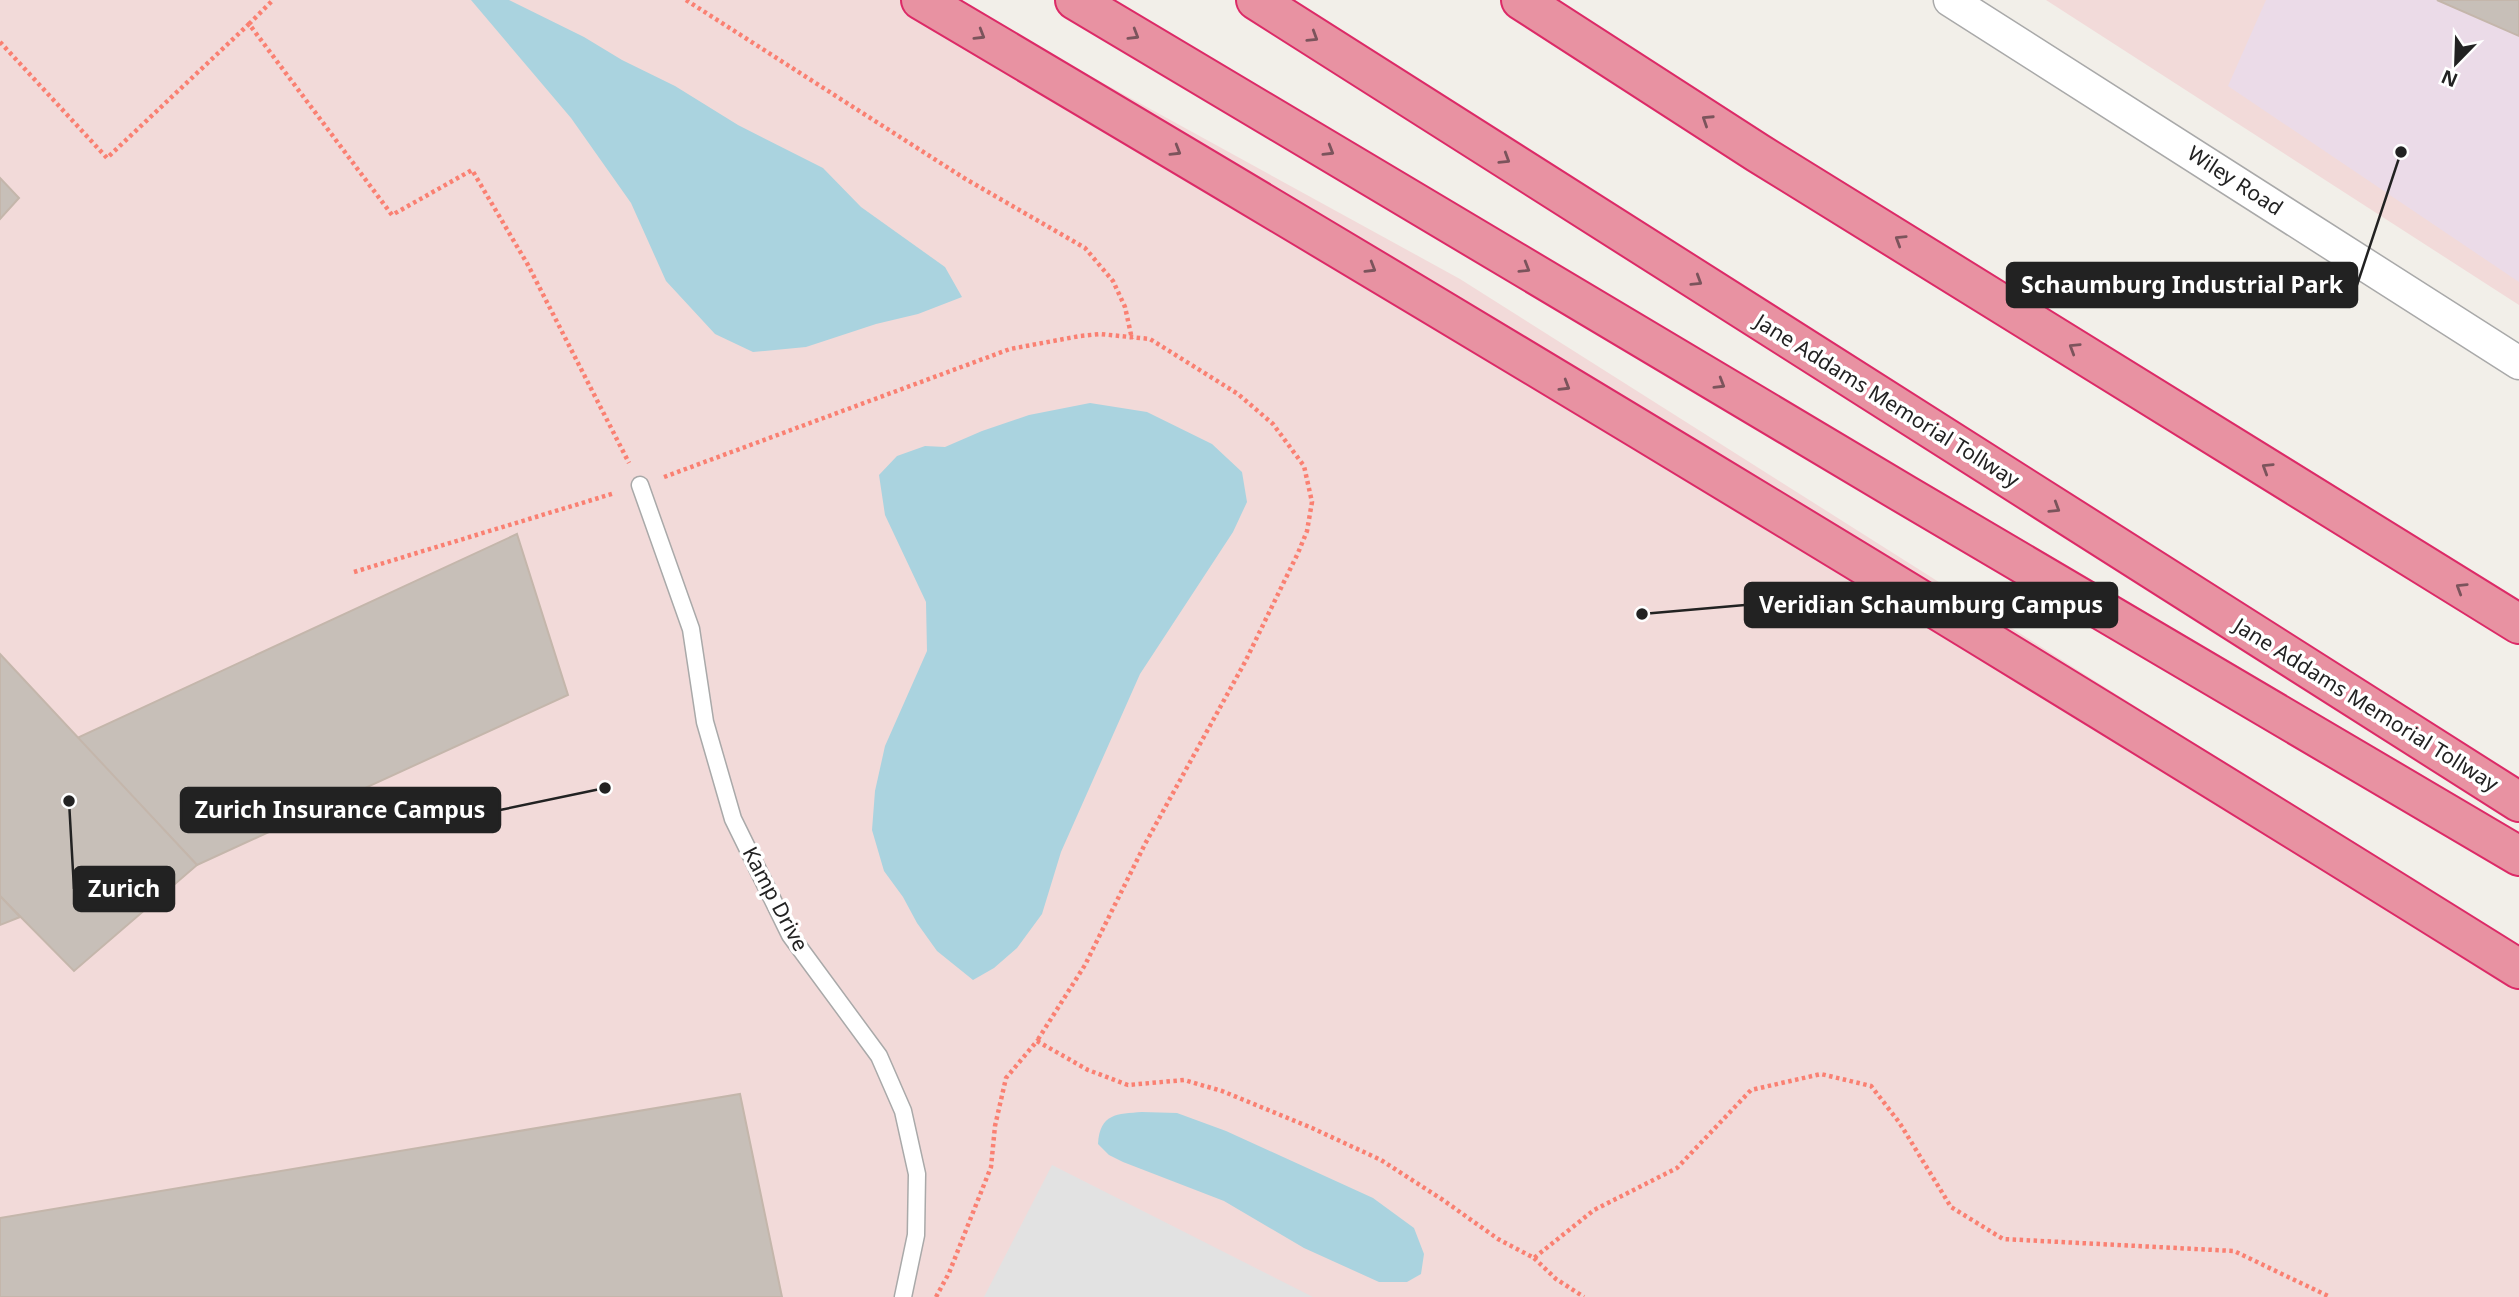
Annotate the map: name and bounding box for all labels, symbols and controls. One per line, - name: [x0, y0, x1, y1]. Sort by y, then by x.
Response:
- one-way arrow: [973, 27, 985, 40]
- one-way arrow: [1126, 27, 1139, 40]
- one-way arrow: [1306, 28, 1319, 41]
- north arrow: [2421, 28, 2491, 98]
- text: N: [2437, 64, 2462, 94]
- one-way arrow: [1702, 115, 1715, 128]
- street label: Wiley Road: [2182, 139, 2289, 221]
- one-way arrow: [1168, 142, 1181, 155]
- one-way arrow: [1322, 143, 1335, 156]
- one-way arrow: [1498, 150, 1511, 163]
- one-way arrow: [1894, 236, 1907, 249]
- one-way arrow: [1363, 260, 1376, 273]
- one-way arrow: [1517, 260, 1530, 273]
- callout: Schaumburg Industrial Park: [2007, 263, 2357, 307]
- text: Schaumburg Industrial Park: [2021, 268, 2344, 300]
- one-way arrow: [1690, 272, 1703, 285]
- street label: Jane Addams Memorial Tollway: [1748, 306, 2025, 493]
- one-way arrow: [2069, 344, 2082, 357]
- one-way arrow: [1713, 376, 1726, 389]
- one-way arrow: [1558, 378, 1571, 391]
- one-way arrow: [2262, 464, 2275, 477]
- one-way arrow: [2047, 499, 2060, 512]
- callout: Veridian Schaumburg Campus: [1745, 583, 2117, 627]
- one-way arrow: [2456, 583, 2469, 596]
- text: Veridian Schaumburg Campus: [1759, 588, 2103, 620]
- street label: Jane Addams Memorial Tollway: [2227, 610, 2504, 797]
- callout: Zurich Insurance Campus: [181, 788, 500, 832]
- text: Zurich Insurance Campus: [195, 793, 485, 825]
- street label: Kamp Drive: [737, 841, 815, 956]
- callout: Zurich: [74, 867, 174, 911]
- text: Zurich: [88, 872, 160, 904]

